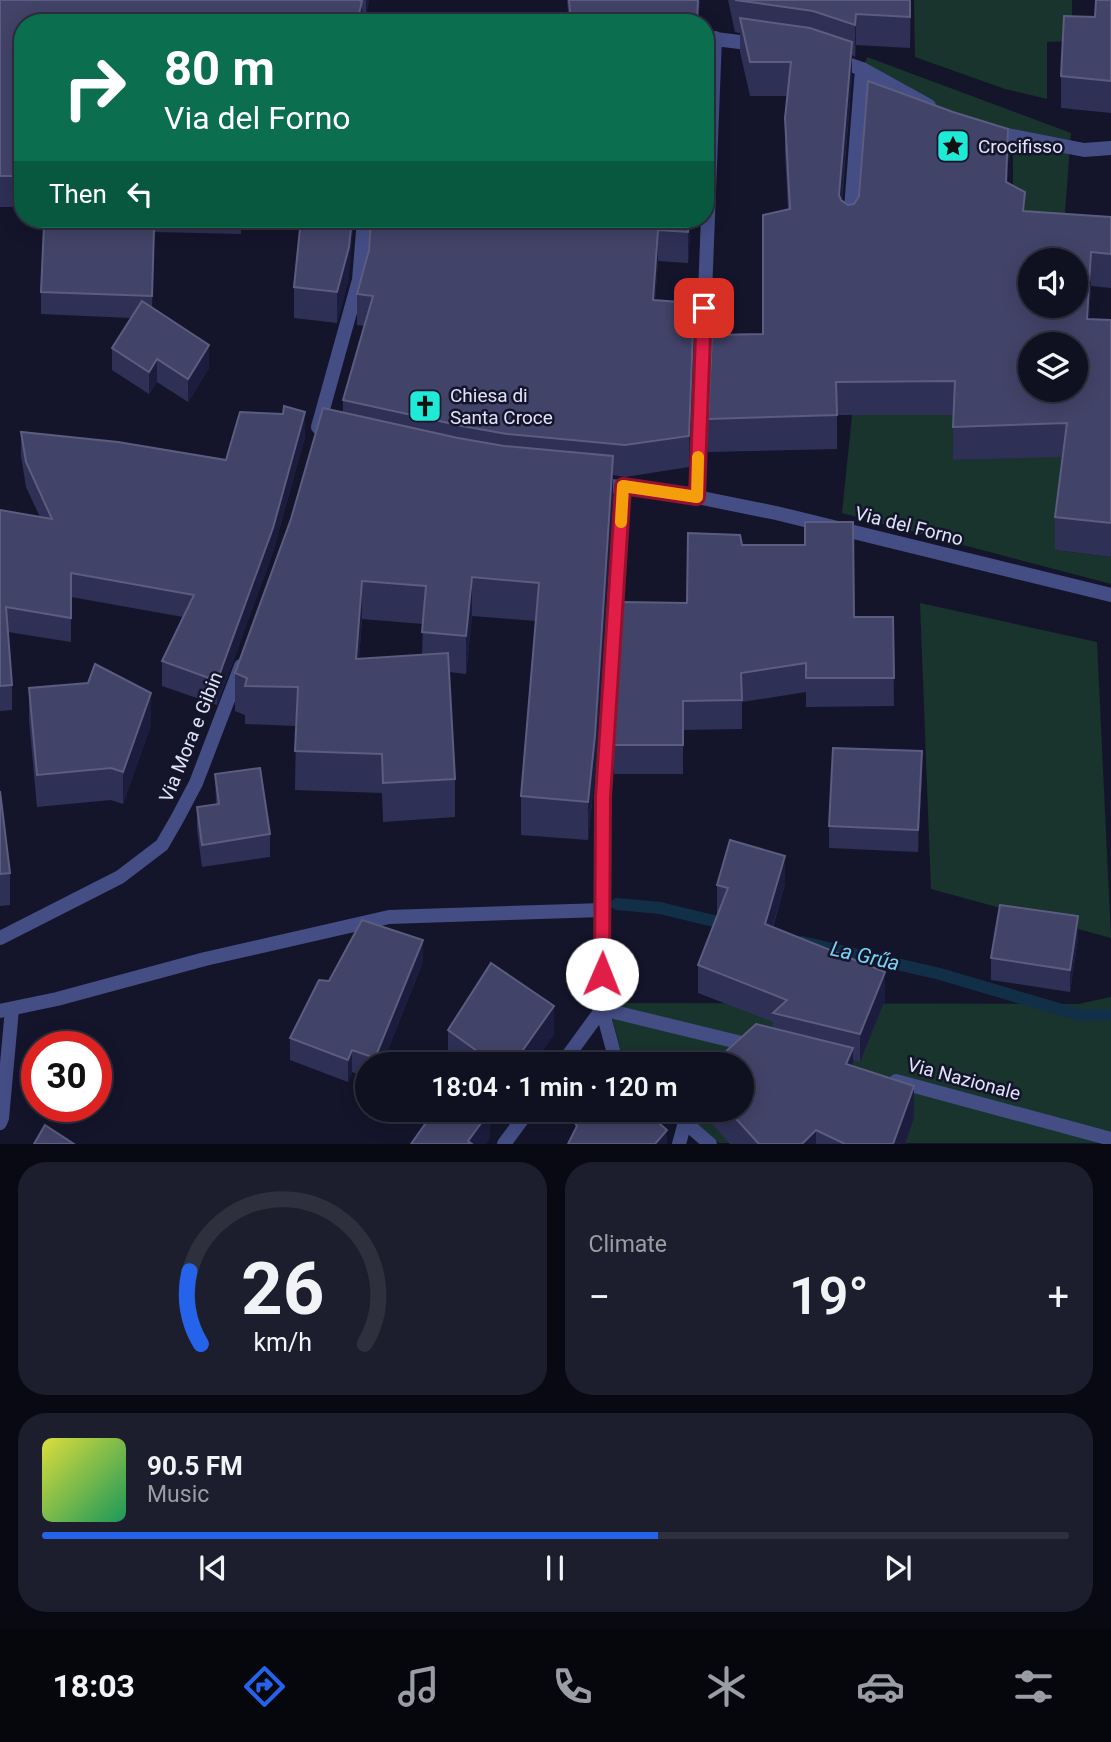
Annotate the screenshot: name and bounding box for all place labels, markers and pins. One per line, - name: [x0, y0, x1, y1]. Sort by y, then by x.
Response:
- place icon: Crocifisso: [934, 127, 972, 165]
- place label: Crocifisso: [978, 135, 1063, 158]
- pin: [674, 278, 734, 338]
- place label: Chiesa di Santa Croce: [450, 384, 553, 429]
- church icon: Chiesa di Santa Croce: [406, 387, 444, 425]

